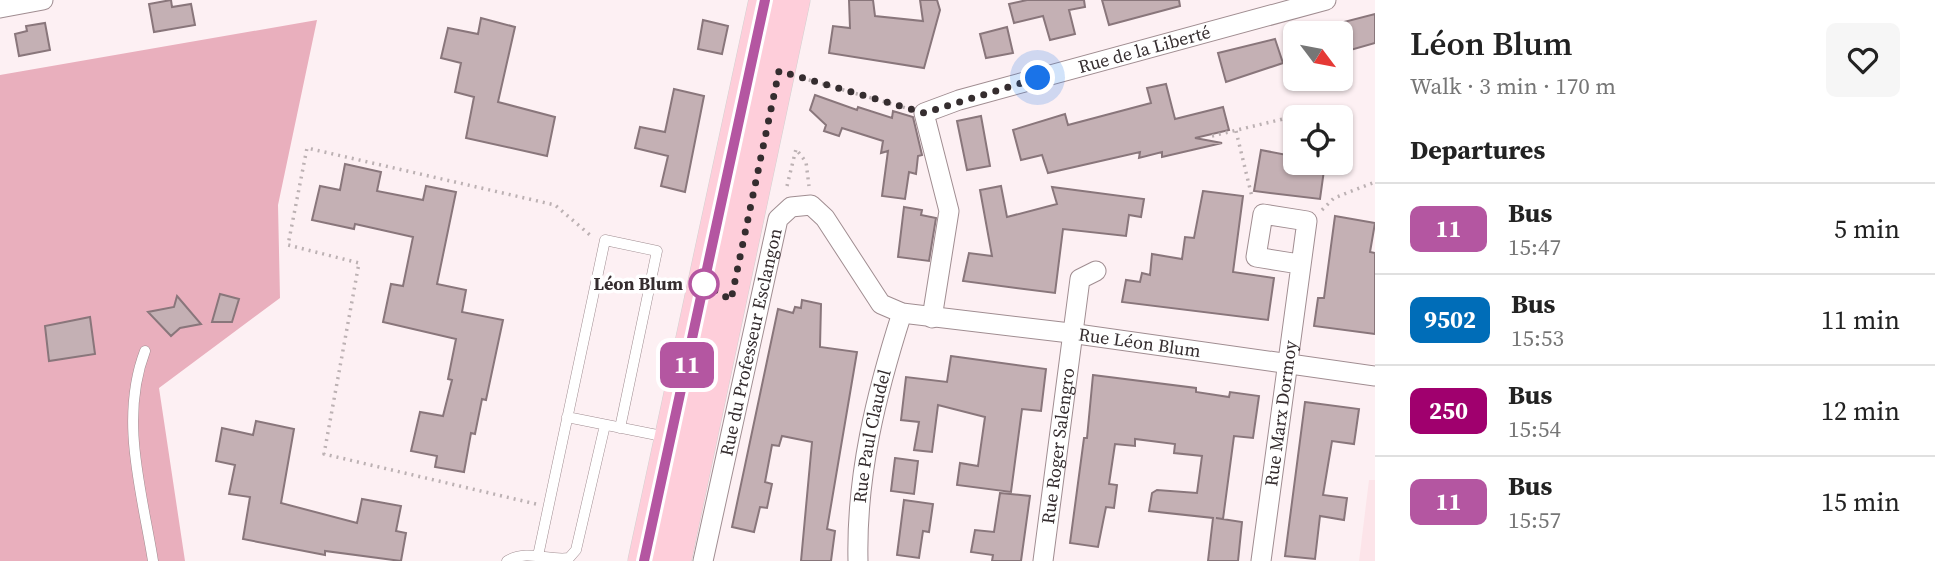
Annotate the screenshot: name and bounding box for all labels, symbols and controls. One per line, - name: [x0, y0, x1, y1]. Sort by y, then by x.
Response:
- street label: Rue de la Liberté: [1075, 19, 1213, 79]
- north arrow: [1283, 21, 1353, 91]
- map controls: [1283, 21, 1353, 175]
- text: Léon Blum: [1410, 21, 1573, 66]
- button: heart: [1826, 23, 1900, 97]
- your location: [1020, 60, 1055, 95]
- text: Walk · 3 min · 170 m: [1410, 70, 1616, 102]
- button: locate: [1283, 105, 1353, 175]
- text: Departures: [1410, 132, 1545, 168]
- text: Bus: [1508, 195, 1552, 231]
- text: 5 min: [1834, 211, 1900, 247]
- text: 11: [1435, 212, 1462, 245]
- street label: Rue du Professeur Esclangon: [713, 226, 788, 458]
- text: 15:47: [1508, 231, 1561, 263]
- marker: Léon Blum: [689, 269, 719, 299]
- place label: Léon Blum: [594, 271, 683, 296]
- text: Bus: [1511, 286, 1555, 322]
- text: 11 min: [1821, 302, 1900, 338]
- text: 9502: [1424, 303, 1476, 336]
- street label: Rue Léon Blum: [1077, 321, 1202, 363]
- text: 15:53: [1511, 322, 1564, 354]
- street label: Rue Marx Dormoy: [1258, 338, 1303, 488]
- line badge: 11: [656, 342, 718, 388]
- text: 11: [674, 348, 700, 381]
- street label: Rue Paul Claudel: [847, 366, 897, 504]
- street label: Rue Roger Salengro: [1035, 366, 1080, 526]
- text: Bus: [1508, 377, 1552, 413]
- text: 12 min: [1821, 393, 1900, 429]
- text: 250: [1429, 394, 1468, 427]
- text: 15:54: [1508, 413, 1561, 445]
- text: Bus: [1508, 468, 1552, 504]
- text: 15 min: [1821, 484, 1900, 520]
- text: 11: [1435, 485, 1462, 518]
- text: 15:57: [1508, 504, 1561, 536]

